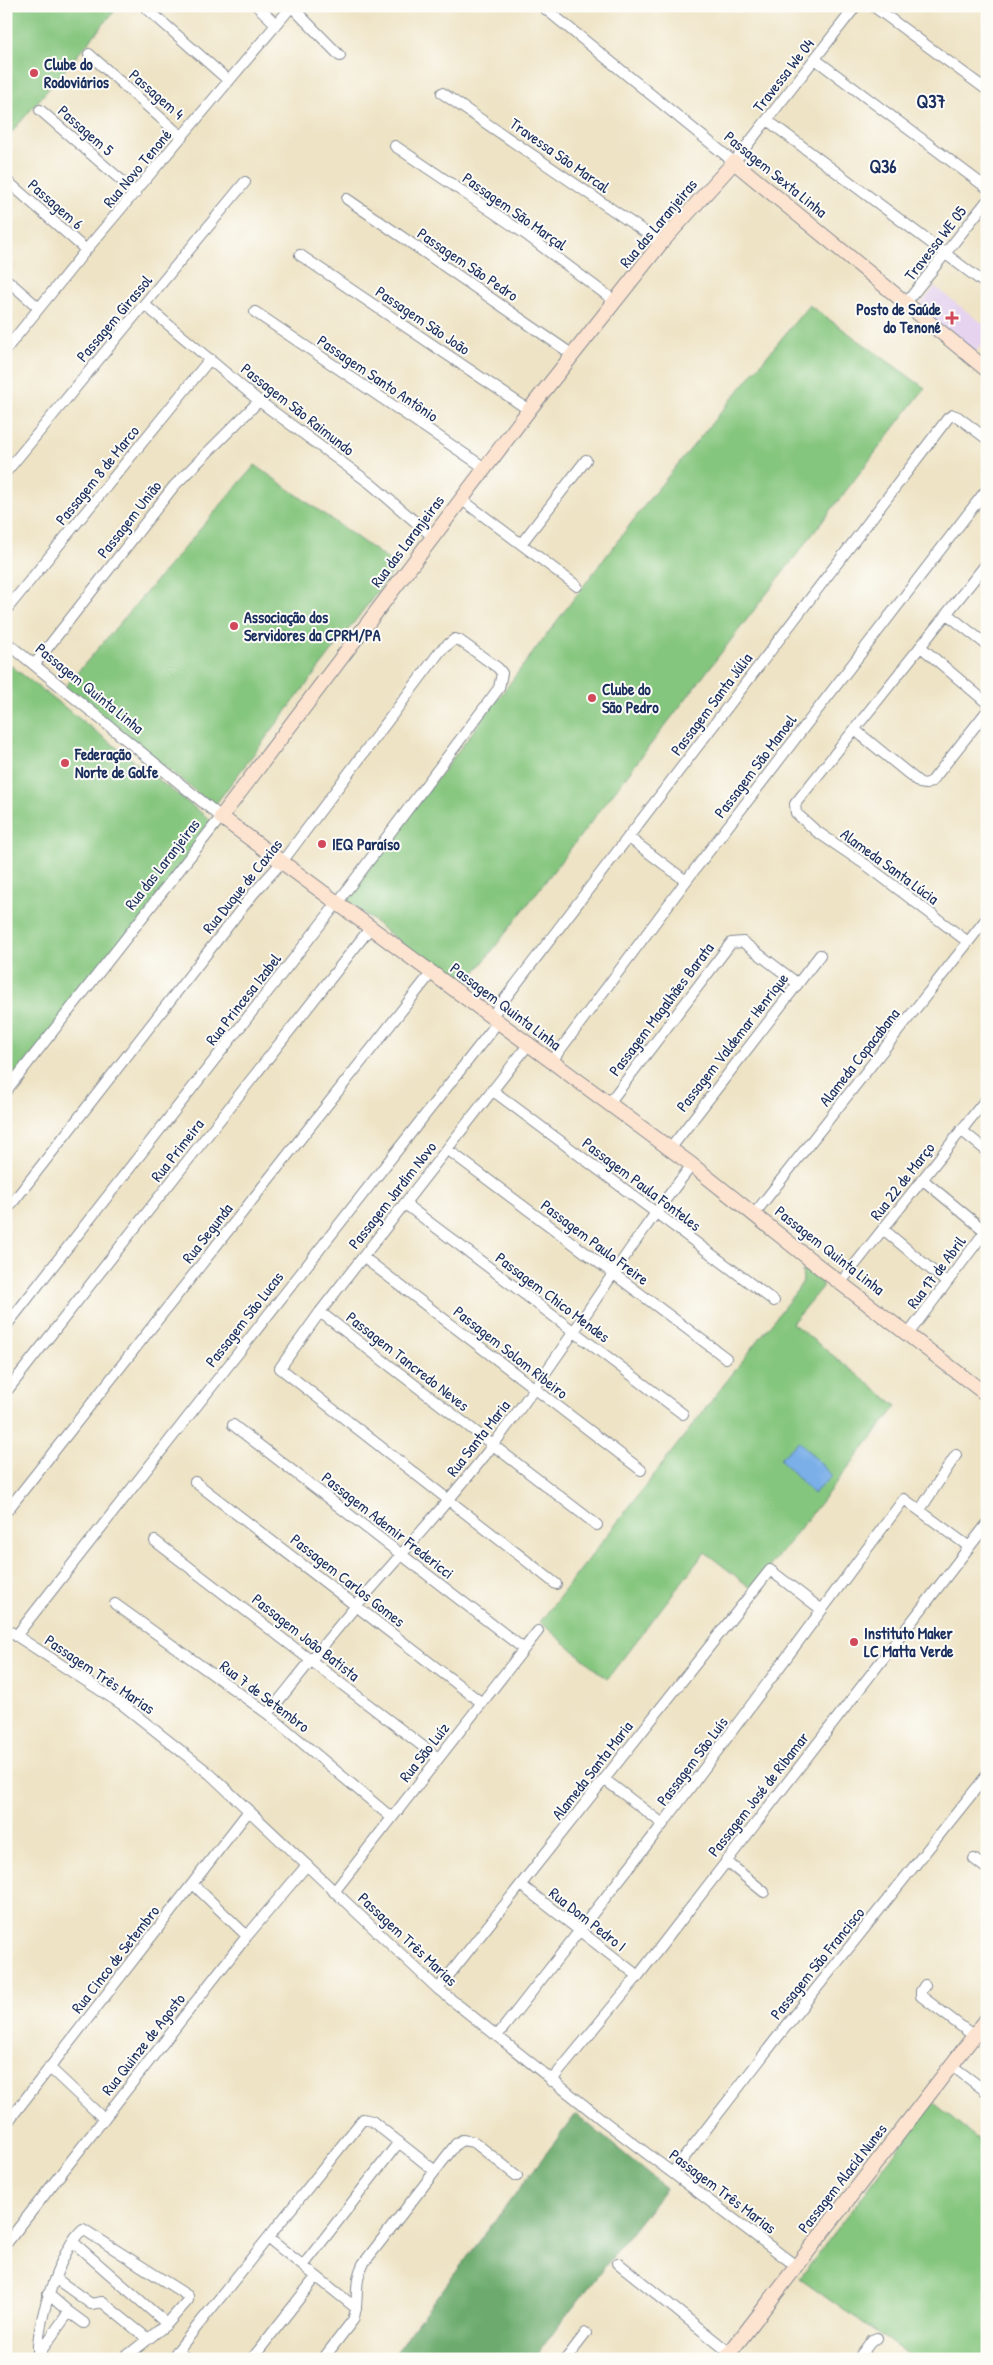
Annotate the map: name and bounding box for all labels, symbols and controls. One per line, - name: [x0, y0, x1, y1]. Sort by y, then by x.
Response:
- street label: Travessa We 04: [747, 34, 819, 116]
- place label: Clube do Rodoviários: [44, 53, 110, 93]
- street label: Passagem 4: [125, 64, 189, 124]
- marker: Clube do Rodoviários: [28, 67, 40, 79]
- district label: Q37: [917, 89, 945, 114]
- street label: Passagem 5: [53, 100, 119, 161]
- street label: Travessa São Marcal: [506, 112, 615, 198]
- street label: Rua Novo Tenoné: [98, 124, 177, 212]
- street label: Passagem Sexta Linha: [720, 126, 832, 222]
- district label: Q36: [869, 154, 897, 179]
- street label: Passagem São Marçal: [458, 167, 572, 256]
- street label: Passagem 6: [24, 174, 88, 234]
- street label: Rua das Laranjeiras: [614, 174, 702, 272]
- street label: Travessa WE 05: [899, 201, 971, 285]
- street label: Passagem São Pedro: [413, 222, 523, 306]
- street label: Passagem Girassol: [71, 269, 157, 366]
- street label: Passagem São João: [371, 280, 475, 360]
- place label: Posto de Saúde do Tenoné: [856, 298, 942, 338]
- marker: Posto de Saúde do Tenoné: [945, 311, 959, 325]
- street label: Passagem Santo Antônio: [313, 329, 443, 427]
- street label: Passagem São Raimundo: [237, 358, 360, 461]
- street label: Passagem 8 de Marco: [50, 420, 144, 529]
- street label: Passagem União: [92, 475, 167, 562]
- street label: Rua das Laranjeiras: [365, 490, 449, 592]
- place label: Associação dos Servidores da CPRM/PA: [244, 606, 381, 646]
- marker: Associação dos Servidores da CPRM/PA: [228, 620, 240, 632]
- street label: Passagem Quinta Linha: [31, 637, 149, 739]
- street label: Passagem Santa Júlia: [665, 648, 757, 760]
- place label: Clube do São Pedro: [602, 678, 659, 718]
- marker: Clube do São Pedro: [586, 692, 598, 704]
- street label: Passagem São Manoel: [709, 709, 802, 822]
- place label: Federação Norte de Golfe: [74, 743, 159, 783]
- marker: Federação Norte de Golfe: [59, 757, 71, 769]
- street label: Rua das Laranjeiras: [119, 814, 205, 914]
- street label: Alameda Santa Lúcia: [836, 823, 944, 909]
- place label: IEQ Paraíso: [332, 833, 400, 855]
- street label: Rua Duque de Caxias: [197, 834, 287, 938]
- marker: IEQ Paraíso: [316, 838, 328, 850]
- street label: Passagem Magalhães Barata: [604, 938, 718, 1080]
- street label: Rua Princesa Izabel: [200, 948, 286, 1050]
- street label: Passagem Quinta Linha: [446, 957, 566, 1055]
- street label: Passagem Valdemar Henrique: [671, 967, 794, 1116]
- street label: Alameda Copacabana: [814, 1003, 904, 1111]
- street label: Rua Primeira: [145, 1114, 209, 1186]
- street label: Passagem Paula Fonteles: [578, 1132, 706, 1236]
- street label: Passagem Jardim Novo: [343, 1136, 441, 1253]
- street label: Rua 22 de Março: [865, 1137, 940, 1224]
- street label: Passagem Paulo Freire: [536, 1194, 654, 1290]
- street label: Rua Segunda: [177, 1198, 237, 1268]
- street label: Passagem Quinta Linha: [771, 1200, 889, 1300]
- street label: Rua 17 de Abril: [901, 1231, 971, 1313]
- street label: Passagem Chico Mendes: [491, 1247, 615, 1347]
- street label: Passagem São Lucas: [200, 1267, 288, 1371]
- street label: Passagem Solom Ribeiro: [449, 1300, 573, 1404]
- street label: Passagem Tancredo Neves: [342, 1306, 474, 1416]
- street label: Rua Santa Maria: [441, 1395, 515, 1481]
- street label: Passagem Ademir Fredericci: [317, 1466, 459, 1584]
- street label: Passagem Carlos Gomes: [286, 1528, 410, 1632]
- street label: Passagem João Batista: [248, 1588, 364, 1686]
- place label: Instituto Maker LC Matta Verde: [864, 1622, 954, 1662]
- street label: Passagem Três Marias: [41, 1629, 159, 1719]
- marker: Instituto Maker LC Matta Verde: [848, 1636, 860, 1648]
- street label: Rua 7 de Setembro: [216, 1655, 315, 1737]
- street label: Passagem São Luís: [651, 1712, 733, 1810]
- street label: Alameda Santa Maria: [546, 1716, 638, 1824]
- street label: Rua São Luíz: [394, 1717, 454, 1786]
- street label: Passagem José de Ribamar: [702, 1727, 814, 1861]
- street label: Rua Dom Pedro I: [545, 1882, 631, 1956]
- street label: Passagem Três Marias: [354, 1887, 462, 1991]
- street label: Rua Cinco de Setembro: [66, 1900, 164, 2018]
- street label: Passagem São Francisco: [765, 1902, 870, 2024]
- street label: Rua Quinze de Agosto: [96, 1988, 190, 2100]
- street label: Passagem Alacid Nunes: [792, 2119, 892, 2237]
- street label: Passagem Três Marias: [665, 2144, 781, 2238]

